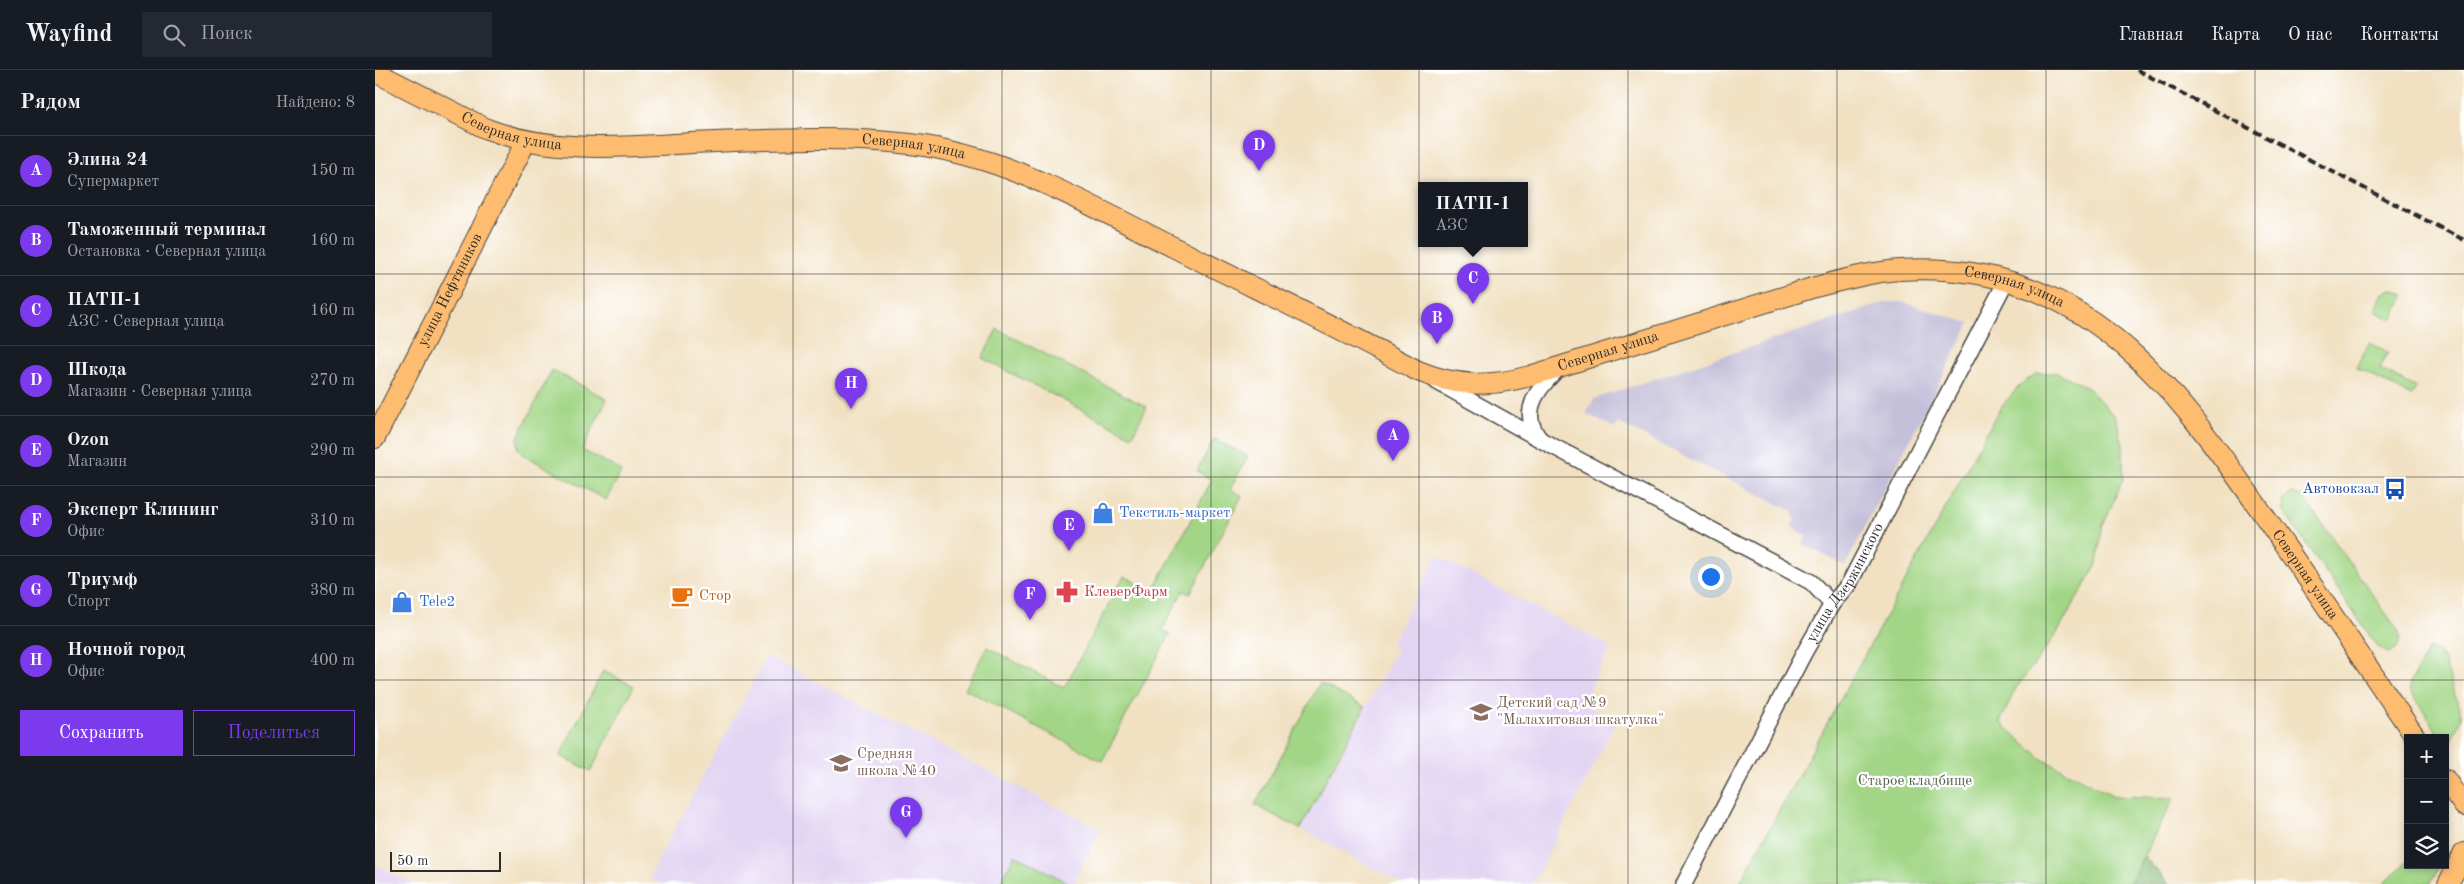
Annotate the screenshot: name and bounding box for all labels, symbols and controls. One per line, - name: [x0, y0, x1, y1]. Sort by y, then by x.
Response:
- search box: [142, 12, 492, 57]
- icon: search: [160, 21, 188, 49]
- text: Wayfind: [25, 23, 112, 47]
- text: Поиск: [200, 25, 253, 44]
- text: Главная: [2119, 26, 2183, 44]
- text: Карта: [2211, 26, 2260, 44]
- text: О нас: [2288, 26, 2332, 44]
- text: Контакты: [2360, 26, 2439, 44]
- text: Рядом: [20, 92, 81, 113]
- text: Найдено: 8: [276, 95, 355, 111]
- street label: Северная улица: [459, 110, 563, 153]
- pin: D: [1243, 130, 1275, 171]
- street label: Северная улица: [861, 132, 968, 162]
- text: Элина 24: [67, 151, 148, 170]
- text: A: [30, 163, 42, 179]
- text: 150 m: [310, 163, 355, 179]
- text: Супермаркет: [67, 174, 159, 190]
- popup: [1418, 182, 1528, 247]
- text: ПАТП-1: [1435, 195, 1511, 214]
- text: АЗС: [1435, 218, 1468, 234]
- text: Таможенный терминал: [67, 221, 266, 240]
- street label: улица Нефтяников: [415, 231, 485, 349]
- text: B: [30, 233, 42, 249]
- text: 160 m: [310, 233, 355, 249]
- text: Остановка · Северная улица: [67, 244, 266, 260]
- pin: C: [1457, 263, 1489, 304]
- street label: Северная улица: [1963, 264, 2067, 311]
- text: ПАТП-1: [67, 291, 142, 310]
- text: C: [31, 303, 41, 319]
- text: 160 m: [310, 303, 355, 319]
- pin: B: [1421, 303, 1453, 344]
- text: АЗС · Северная улица: [67, 314, 225, 330]
- street label: Северная улица: [1556, 329, 1661, 374]
- text: Шкода: [67, 361, 127, 380]
- pin: H: [835, 368, 867, 409]
- text: D: [30, 373, 42, 389]
- text: 270 m: [310, 373, 355, 389]
- text: Магазин · Северная улица: [67, 384, 252, 400]
- pin: A: [1377, 420, 1409, 461]
- text: Ozon: [67, 431, 109, 450]
- text: E: [30, 443, 42, 459]
- text: 290 m: [310, 443, 355, 459]
- text: Магазин: [67, 454, 127, 470]
- bus stop icon: Автовокзал: [2382, 476, 2408, 502]
- place label: Автовокзал: [2302, 482, 2379, 497]
- shop icon: Текстиль-маркет: [1090, 500, 1116, 526]
- text: Эксперт Клининг: [67, 501, 219, 520]
- place label: Текстиль-маркет: [1119, 506, 1230, 521]
- pin: E: [1053, 510, 1085, 551]
- text: F: [31, 513, 41, 529]
- text: 310 m: [310, 513, 355, 529]
- street label: улица Дзержинского: [1804, 521, 1887, 645]
- text: Офис: [67, 524, 104, 540]
- street label: Северная улица: [2269, 527, 2341, 623]
- your location: [1698, 564, 1724, 590]
- text: Триумф: [67, 571, 138, 590]
- pin: F: [1014, 579, 1046, 620]
- pharmacy icon: КлеверФарм: [1054, 579, 1080, 605]
- text: G: [30, 583, 42, 599]
- text: 380 m: [310, 583, 355, 599]
- cafe icon: Стор: [669, 583, 695, 609]
- place label: КлеверФарм: [1084, 585, 1168, 600]
- shop icon: Tele2: [389, 589, 415, 615]
- place label: Стор: [699, 589, 732, 604]
- text: Спорт: [67, 594, 110, 610]
- place label: Tele2: [419, 595, 455, 610]
- text: Ночной город: [67, 641, 185, 660]
- text: H: [29, 653, 43, 669]
- text: 400 m: [310, 653, 355, 669]
- text: Офис: [67, 664, 104, 680]
- place label: Детский сад №9 "Малахитовая шкатулка": [1497, 696, 1664, 728]
- school or university icon: Детский сад №9 "Малахитовая шкатулка": [1468, 699, 1494, 725]
- button: Сохранить: [20, 710, 183, 756]
- button: Поделиться: [193, 710, 355, 756]
- map controls: [2404, 734, 2449, 869]
- button: +: [2404, 734, 2449, 779]
- place label: Средняя школа №40: [857, 747, 936, 779]
- school or university icon: Средняя школа №40: [828, 750, 854, 776]
- park label: Старое кладбище: [1858, 774, 1972, 789]
- button: −: [2404, 779, 2449, 824]
- pin: G: [890, 797, 922, 838]
- button: layers: [2404, 824, 2449, 869]
- scale bar: [390, 849, 501, 872]
- text: 50 m: [397, 854, 428, 868]

